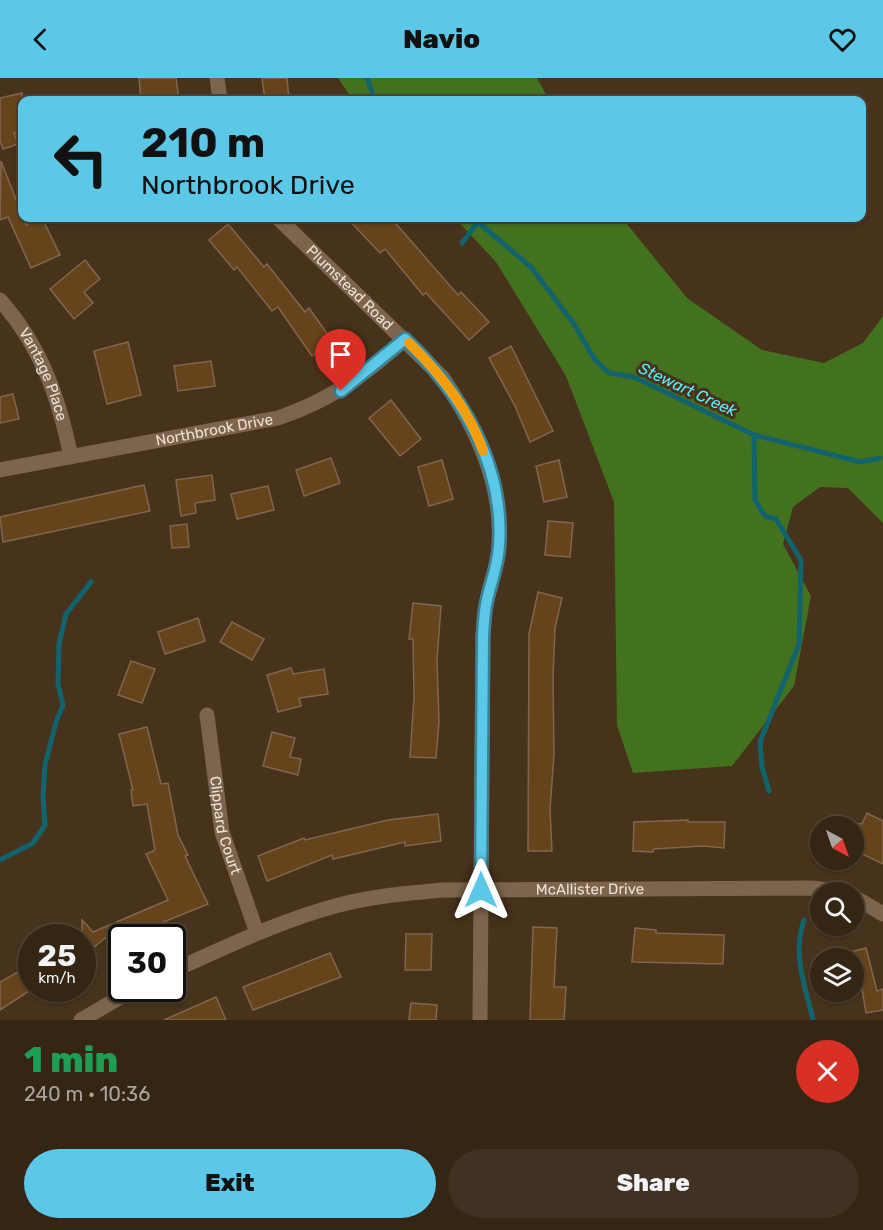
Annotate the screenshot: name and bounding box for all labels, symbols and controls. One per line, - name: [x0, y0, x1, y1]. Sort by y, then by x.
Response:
- icon: back: [24, 23, 57, 56]
- text: Navio: [403, 23, 480, 55]
- icon: heart: [826, 23, 859, 56]
- text: 210 m: [141, 118, 265, 168]
- icon: left: [42, 120, 120, 198]
- text: Northbrook Drive: [141, 169, 355, 201]
- street label: Plumstead Road: [303, 241, 397, 334]
- street label: Vantage Place: [15, 325, 71, 423]
- pin: [315, 329, 366, 391]
- icon: arrive: [324, 338, 357, 371]
- water label: Stewart Creek: [636, 358, 740, 421]
- street label: Northbrook Drive: [154, 410, 274, 450]
- street label: Clippard Court: [206, 775, 245, 877]
- north arrow: [810, 816, 864, 870]
- map controls: [810, 816, 864, 1002]
- position arrow: [449, 858, 513, 922]
- street label: McAllister Drive: [536, 880, 644, 898]
- button: search: [810, 882, 864, 936]
- speed limit sign: 30: [108, 924, 186, 1002]
- text: 25: [38, 938, 76, 974]
- button: layers: [810, 948, 864, 1002]
- text: km/h: [38, 969, 76, 987]
- text: 1 min: [24, 1038, 118, 1081]
- button: close: [796, 1040, 859, 1103]
- text: 240 m · 10:36: [24, 1082, 150, 1106]
- button: Exit: [24, 1149, 436, 1218]
- button: Share: [448, 1149, 859, 1218]

